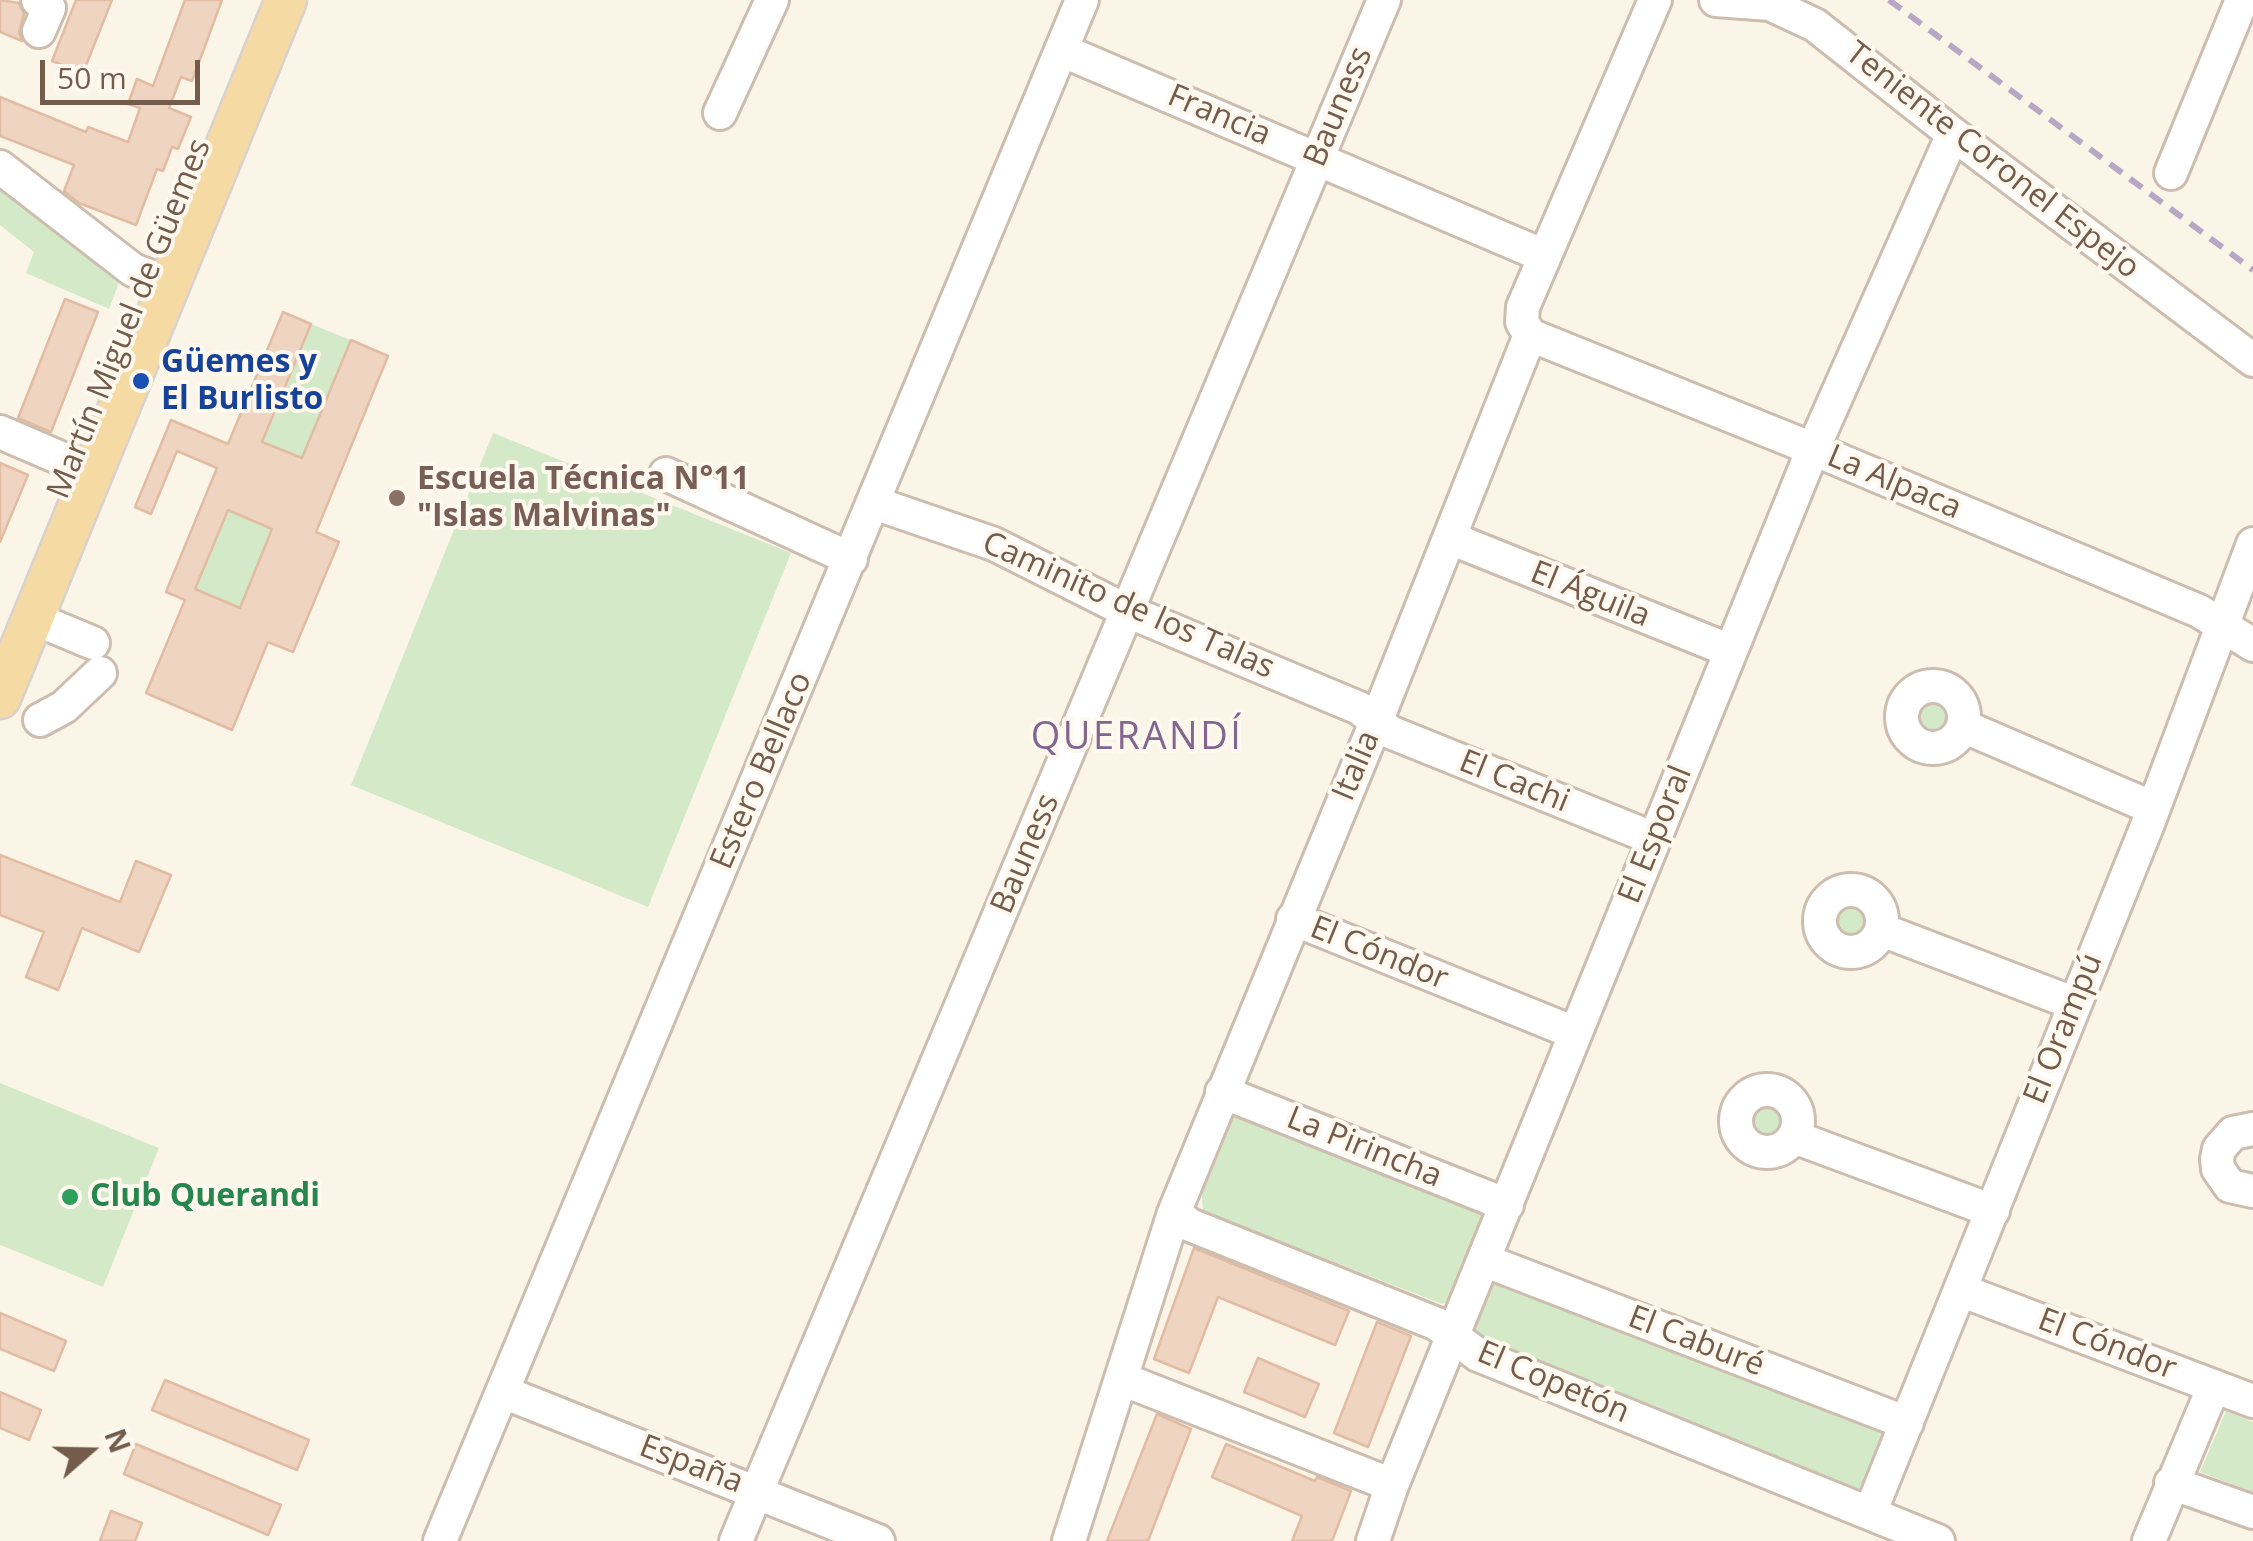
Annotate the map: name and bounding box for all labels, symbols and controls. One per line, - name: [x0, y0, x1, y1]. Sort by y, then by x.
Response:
- street label: Teniente Coronel Espejo: [1837, 34, 2147, 288]
- scale bar: [45, 40, 205, 102]
- street label: Bauness: [1297, 41, 1381, 173]
- text: 50 m: [57, 57, 127, 98]
- street label: Francia: [1162, 77, 1276, 155]
- street label: Martín Miguel de Güemes: [40, 133, 220, 505]
- place label: Güemes y El Burlisto: [161, 344, 323, 419]
- marker: Güemes y El Burlisto: [130, 370, 152, 392]
- street label: La Alpaca: [1821, 438, 1967, 528]
- place label: Escuela Técnica N°11 "Islas Malvinas": [417, 461, 750, 536]
- marker: Escuela Técnica N°11 "Islas Malvinas": [386, 487, 408, 509]
- street label: Caminito de los Talas: [976, 524, 1280, 688]
- street label: El Águila: [1525, 554, 1655, 636]
- street label: Estero Bellaco: [703, 667, 821, 875]
- district label: QUERANDÍ: [1031, 715, 1243, 761]
- street label: Italia: [1325, 725, 1389, 807]
- street label: El Cachi: [1453, 743, 1575, 821]
- street label: El Esporal: [1611, 761, 1701, 909]
- street label: Bauness: [984, 788, 1068, 920]
- street label: El Cóndor: [1305, 909, 1453, 999]
- street label: El Orampú: [2016, 948, 2112, 1110]
- street label: La Pirincha: [1281, 1100, 1447, 1196]
- place label: Club Querandi: [90, 1178, 320, 1216]
- marker: Club Querandi: [59, 1186, 81, 1208]
- street label: El Caburé: [1623, 1299, 1769, 1385]
- street label: El Cóndor: [2032, 1301, 2182, 1389]
- street label: El Copetón: [1471, 1334, 1635, 1432]
- north arrow: [40, 1401, 140, 1501]
- text: N: [96, 1424, 140, 1458]
- street label: España: [634, 1428, 748, 1502]

